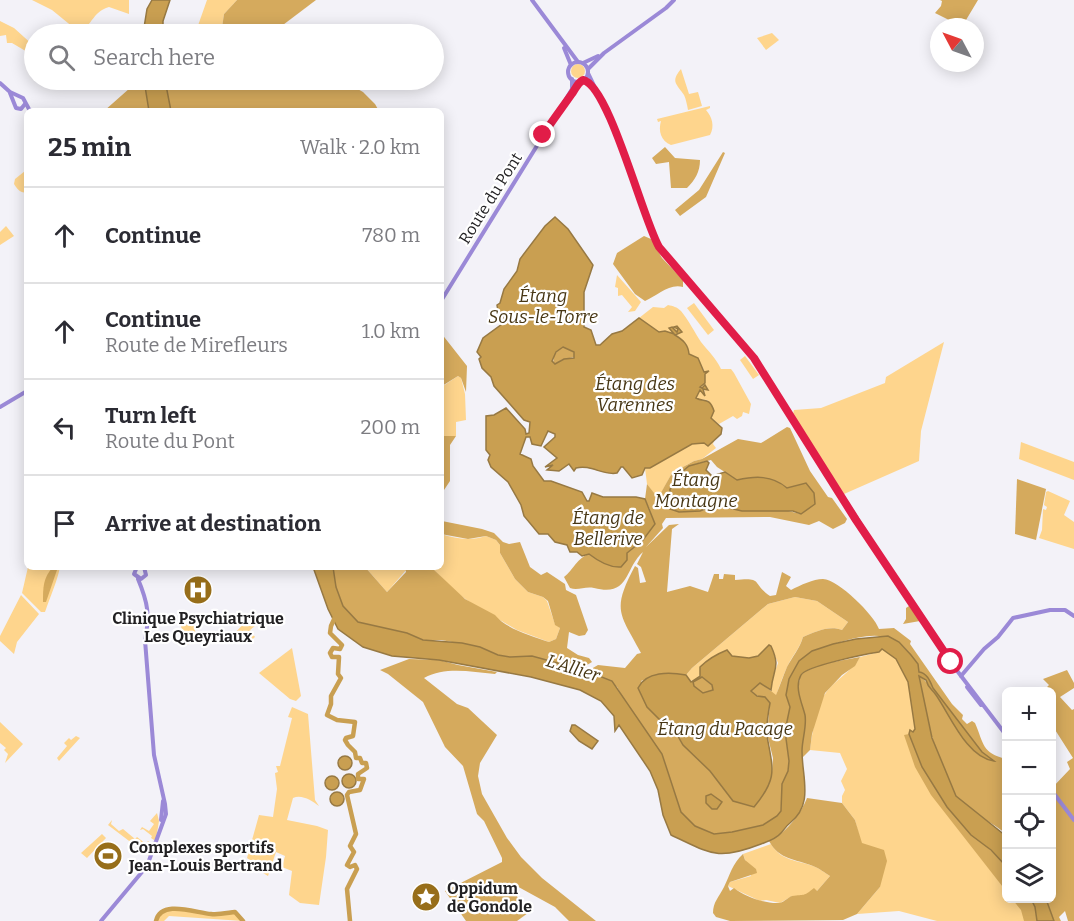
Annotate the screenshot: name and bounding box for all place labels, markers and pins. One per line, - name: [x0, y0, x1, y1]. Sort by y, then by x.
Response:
- hospital icon: Clinique Psychiatrique Les Queyriaux: [182, 574, 214, 606]
- place label: Clinique Psychiatrique Les Queyriaux: [112, 609, 284, 646]
- place label: Complexes sportifs Jean-Louis Bertrand: [128, 838, 283, 875]
- sports icon: Complexes sportifs Jean-Louis Bertrand: [92, 840, 124, 872]
- place label: Oppidum de Gondole: [447, 879, 532, 916]
- place icon: Oppidum de Gondole: [410, 881, 442, 913]

